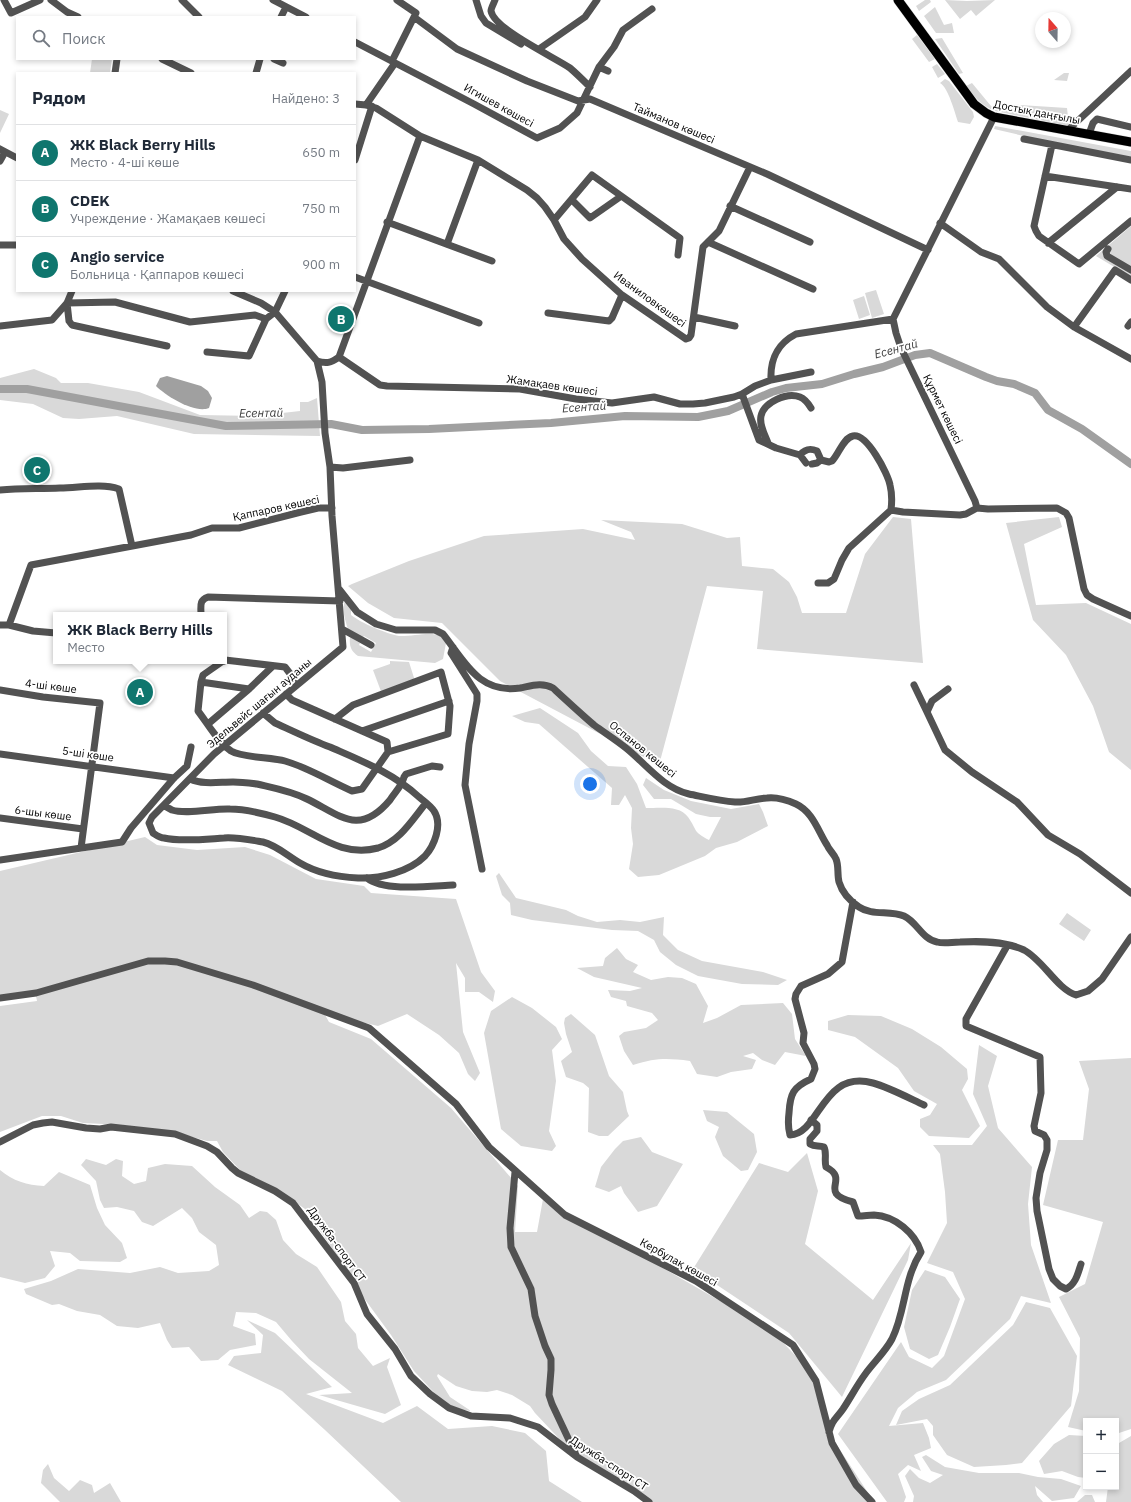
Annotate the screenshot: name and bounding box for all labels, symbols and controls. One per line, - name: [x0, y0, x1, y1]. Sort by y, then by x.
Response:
- north arrow: [1035, 12, 1071, 48]
- search box: [16, 16, 356, 60]
- icon: search: [30, 27, 52, 49]
- text: Поиск: [62, 29, 105, 48]
- street label: Игишев көшесі: [462, 80, 536, 130]
- text: Рядом: [32, 87, 86, 109]
- text: Найдено: 3: [272, 90, 340, 107]
- street label: Достық даңғылы: [993, 97, 1081, 127]
- street label: Тайманов көшесі: [631, 99, 717, 147]
- text: ЖК Black Berry Hills: [70, 135, 216, 154]
- text: A: [41, 144, 49, 161]
- text: 650 m: [302, 144, 340, 161]
- text: Место · 4-ші көше: [70, 154, 179, 171]
- text: CDEK: [70, 191, 110, 210]
- text: B: [41, 200, 49, 217]
- text: 750 m: [302, 200, 340, 217]
- text: Учреждение · Жамақаев көшесі: [70, 210, 265, 227]
- text: Angio service: [70, 247, 164, 266]
- text: C: [41, 256, 49, 273]
- text: 900 m: [302, 256, 340, 273]
- text: Больница · Қаппаров көшесі: [70, 266, 244, 283]
- street label: Иваниловкөшесі: [611, 268, 689, 330]
- pin: B: [328, 304, 354, 334]
- water label: Есентай: [873, 335, 919, 362]
- street label: Жамақаев көшесі: [505, 372, 599, 398]
- street label: Құрмет көшесі: [920, 372, 966, 446]
- water label: Есентай: [561, 397, 607, 416]
- water label: Есентай: [239, 405, 284, 420]
- pin: C: [24, 455, 50, 485]
- street label: Қаппаров көшесі: [231, 492, 321, 524]
- popup: [53, 612, 227, 664]
- text: ЖК Black Berry Hills: [67, 620, 213, 639]
- text: Место: [67, 639, 105, 656]
- street label: Эдельвейс шағын ауданы: [204, 655, 314, 751]
- street label: 4-ші көше: [24, 676, 78, 696]
- pin: A: [127, 677, 153, 707]
- street label: Оспанов көшесі: [607, 718, 679, 780]
- street label: 5-ші көше: [61, 743, 115, 765]
- your location: [580, 774, 600, 794]
- street label: 6-шы көше: [14, 803, 72, 823]
- street label: Дружба-спорт СТ: [305, 1204, 369, 1285]
- street label: Кербұлақ көшесі: [638, 1235, 720, 1289]
- map controls: [1083, 1418, 1119, 1490]
- button: +: [1083, 1418, 1119, 1454]
- street label: Дружба-спорт СТ: [567, 1433, 651, 1494]
- button: −: [1083, 1454, 1119, 1490]

